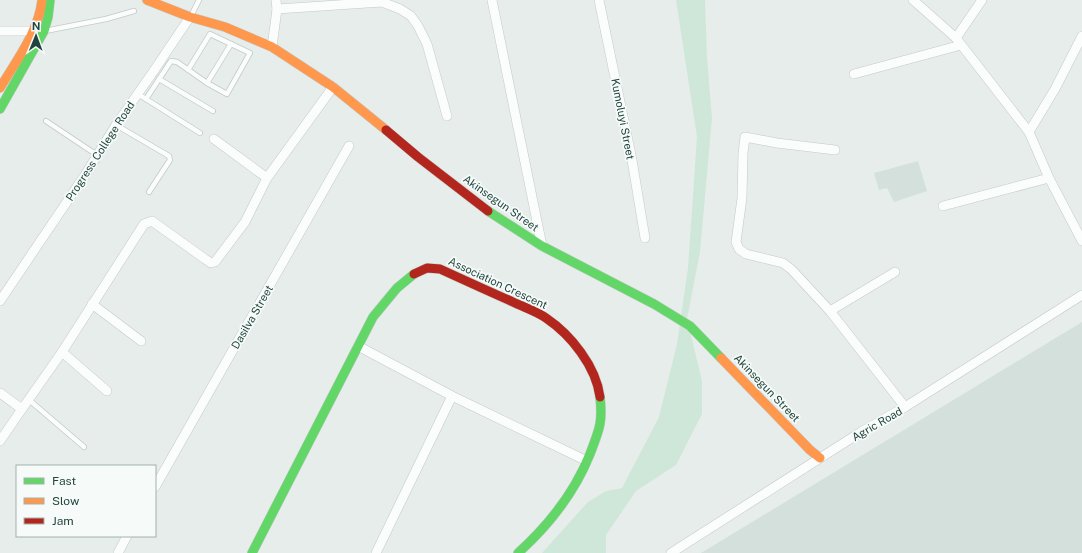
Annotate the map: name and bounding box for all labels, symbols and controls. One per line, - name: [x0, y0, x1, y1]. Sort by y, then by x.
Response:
- north arrow: [16, 16, 56, 56]
- text: N: [32, 20, 41, 32]
- street label: Kumoluyi Street: [609, 77, 637, 161]
- street label: Progress College Road: [63, 99, 137, 203]
- street label: Akinsegun Street: [461, 173, 541, 233]
- street label: Association Crescent: [447, 255, 549, 311]
- street label: Dasilva Street: [229, 283, 275, 351]
- street label: Akinsegun Street: [732, 352, 802, 424]
- street label: Agric Road: [850, 405, 904, 443]
- legend: [16, 465, 156, 537]
- text: Fast: [52, 474, 77, 488]
- text: Slow: [52, 494, 80, 508]
- text: Jam: [52, 514, 74, 528]

